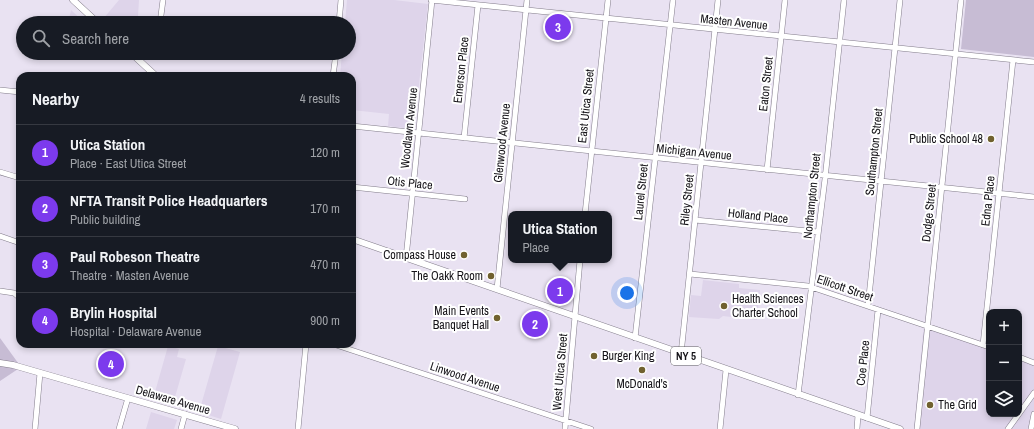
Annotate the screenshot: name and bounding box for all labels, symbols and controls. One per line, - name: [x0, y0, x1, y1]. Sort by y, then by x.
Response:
- street label: Masten Avenue: [700, 11, 768, 33]
- pin: 3: [545, 12, 571, 42]
- search box: [16, 16, 356, 60]
- icon: search: [30, 27, 52, 49]
- text: Search here: [62, 28, 129, 49]
- street label: Emerson Place: [450, 36, 472, 104]
- street label: Eaton Street: [755, 56, 777, 112]
- street label: East Utica Street: [574, 68, 598, 144]
- text: Nearby: [32, 87, 79, 110]
- street label: Woodlawn Avenue: [397, 87, 421, 169]
- text: 4 results: [300, 90, 340, 107]
- street label: Glenwood Avenue: [490, 103, 514, 183]
- street label: Southampton Street: [861, 107, 887, 196]
- place label: Public School 48: [909, 131, 983, 147]
- text: Utica Station: [70, 134, 145, 155]
- marker: Public School 48: [986, 134, 996, 144]
- street label: Michigan Avenue: [655, 140, 733, 164]
- text: 1: [42, 144, 48, 161]
- text: 120 m: [310, 144, 340, 161]
- street label: Northampton Street: [800, 152, 824, 240]
- text: Place · East Utica Street: [70, 155, 186, 172]
- street label: Laurel Street: [630, 163, 652, 221]
- street label: Otis Place: [387, 173, 433, 193]
- street label: Riley Street: [676, 173, 698, 226]
- street label: Edna Place: [977, 175, 999, 227]
- street label: Dodge Street: [918, 183, 940, 243]
- text: NFTA Transit Police Headquarters: [70, 190, 268, 211]
- text: 2: [42, 200, 48, 217]
- text: 170 m: [310, 200, 340, 217]
- street label: Holland Place: [727, 205, 789, 227]
- text: Public building: [70, 211, 141, 228]
- popup: [508, 211, 612, 263]
- text: Utica Station: [522, 218, 598, 239]
- text: Place: [522, 239, 549, 256]
- text: Paul Robeson Theatre: [70, 246, 200, 267]
- place label: Compass House: [383, 247, 456, 263]
- marker: Compass House: [459, 250, 469, 260]
- text: 3: [42, 256, 48, 273]
- text: 470 m: [310, 256, 340, 273]
- text: Theatre · Masten Avenue: [70, 267, 189, 284]
- place label: The Oakk Room: [411, 268, 483, 284]
- marker: The Oakk Room: [486, 271, 496, 281]
- street label: Ellicott Street: [815, 271, 876, 305]
- pin: 1: [547, 276, 573, 306]
- your location: [617, 283, 637, 303]
- place label: Health Sciences Charter School: [732, 291, 804, 321]
- marker: Health Sciences Charter School: [719, 301, 729, 311]
- text: Brylin Hospital: [70, 302, 157, 323]
- place label: Main Events Banquet Hall: [433, 303, 489, 333]
- pin: 2: [522, 309, 548, 339]
- map controls: [986, 309, 1022, 417]
- button: +: [986, 309, 1022, 345]
- text: 4: [42, 312, 48, 329]
- text: 900 m: [310, 312, 340, 329]
- marker: Main Events Banquet Hall: [492, 313, 502, 323]
- text: Hospital · Delaware Avenue: [70, 323, 201, 340]
- street label: West Utica Street: [549, 333, 571, 411]
- street label: Coe Place: [853, 340, 873, 386]
- button: −: [986, 345, 1022, 381]
- road number: NY 5: [671, 347, 701, 365]
- place label: Burger King: [602, 348, 655, 364]
- pin: 4: [98, 349, 124, 379]
- marker: Burger King: [589, 351, 599, 361]
- street label: Linwood Avenue: [428, 358, 502, 396]
- marker: McDonald's: [637, 365, 647, 375]
- place label: McDonald's: [616, 376, 668, 392]
- button: layers: [986, 381, 1022, 417]
- street label: Delaware Avenue: [134, 382, 212, 418]
- place label: The Grid: [938, 397, 977, 413]
- marker: The Grid: [925, 400, 935, 410]

